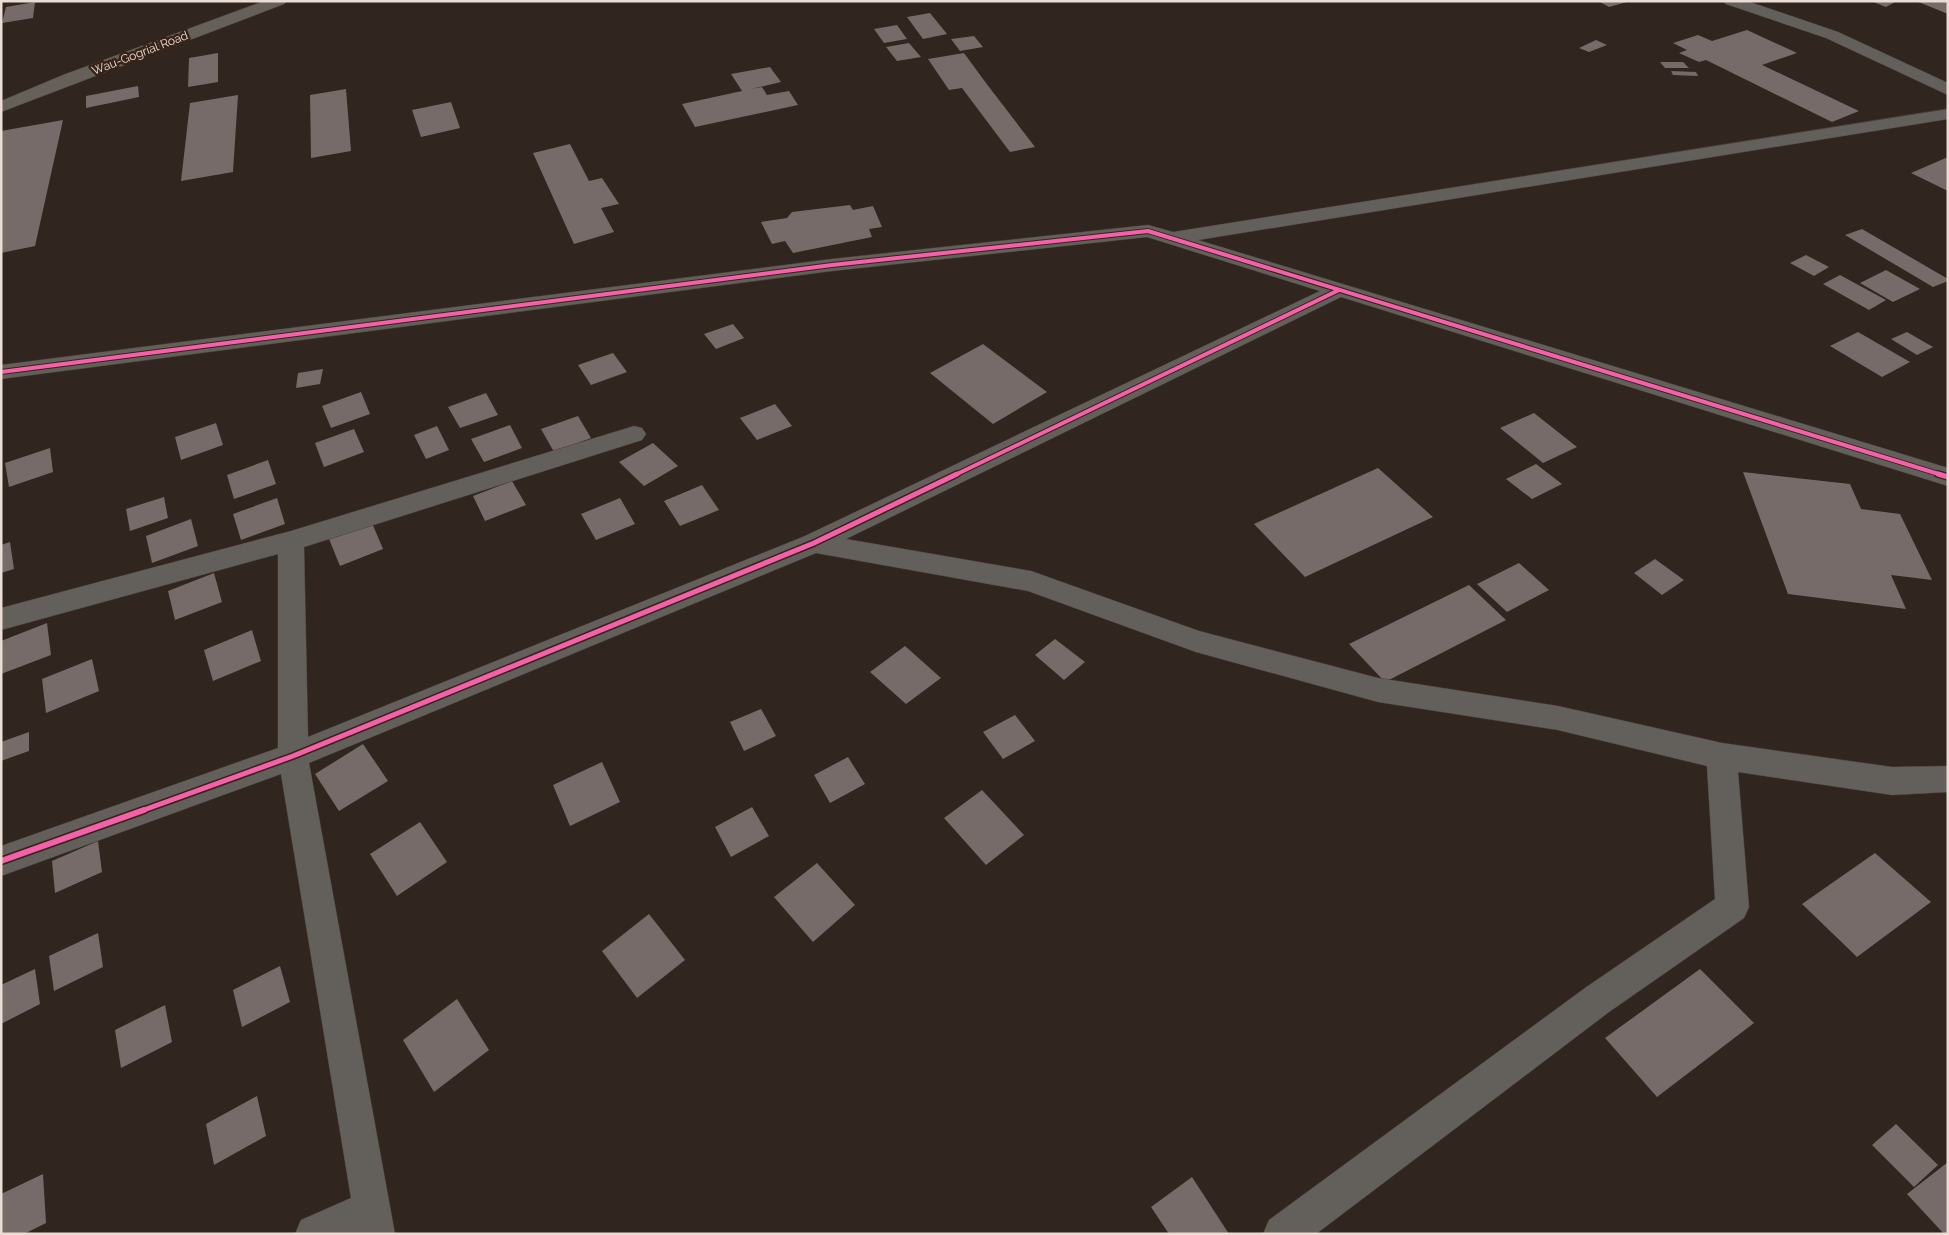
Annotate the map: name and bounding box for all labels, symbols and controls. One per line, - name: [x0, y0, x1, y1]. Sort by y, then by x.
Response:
- street label: Wau-Gogrial Road: [90, 28, 190, 78]

